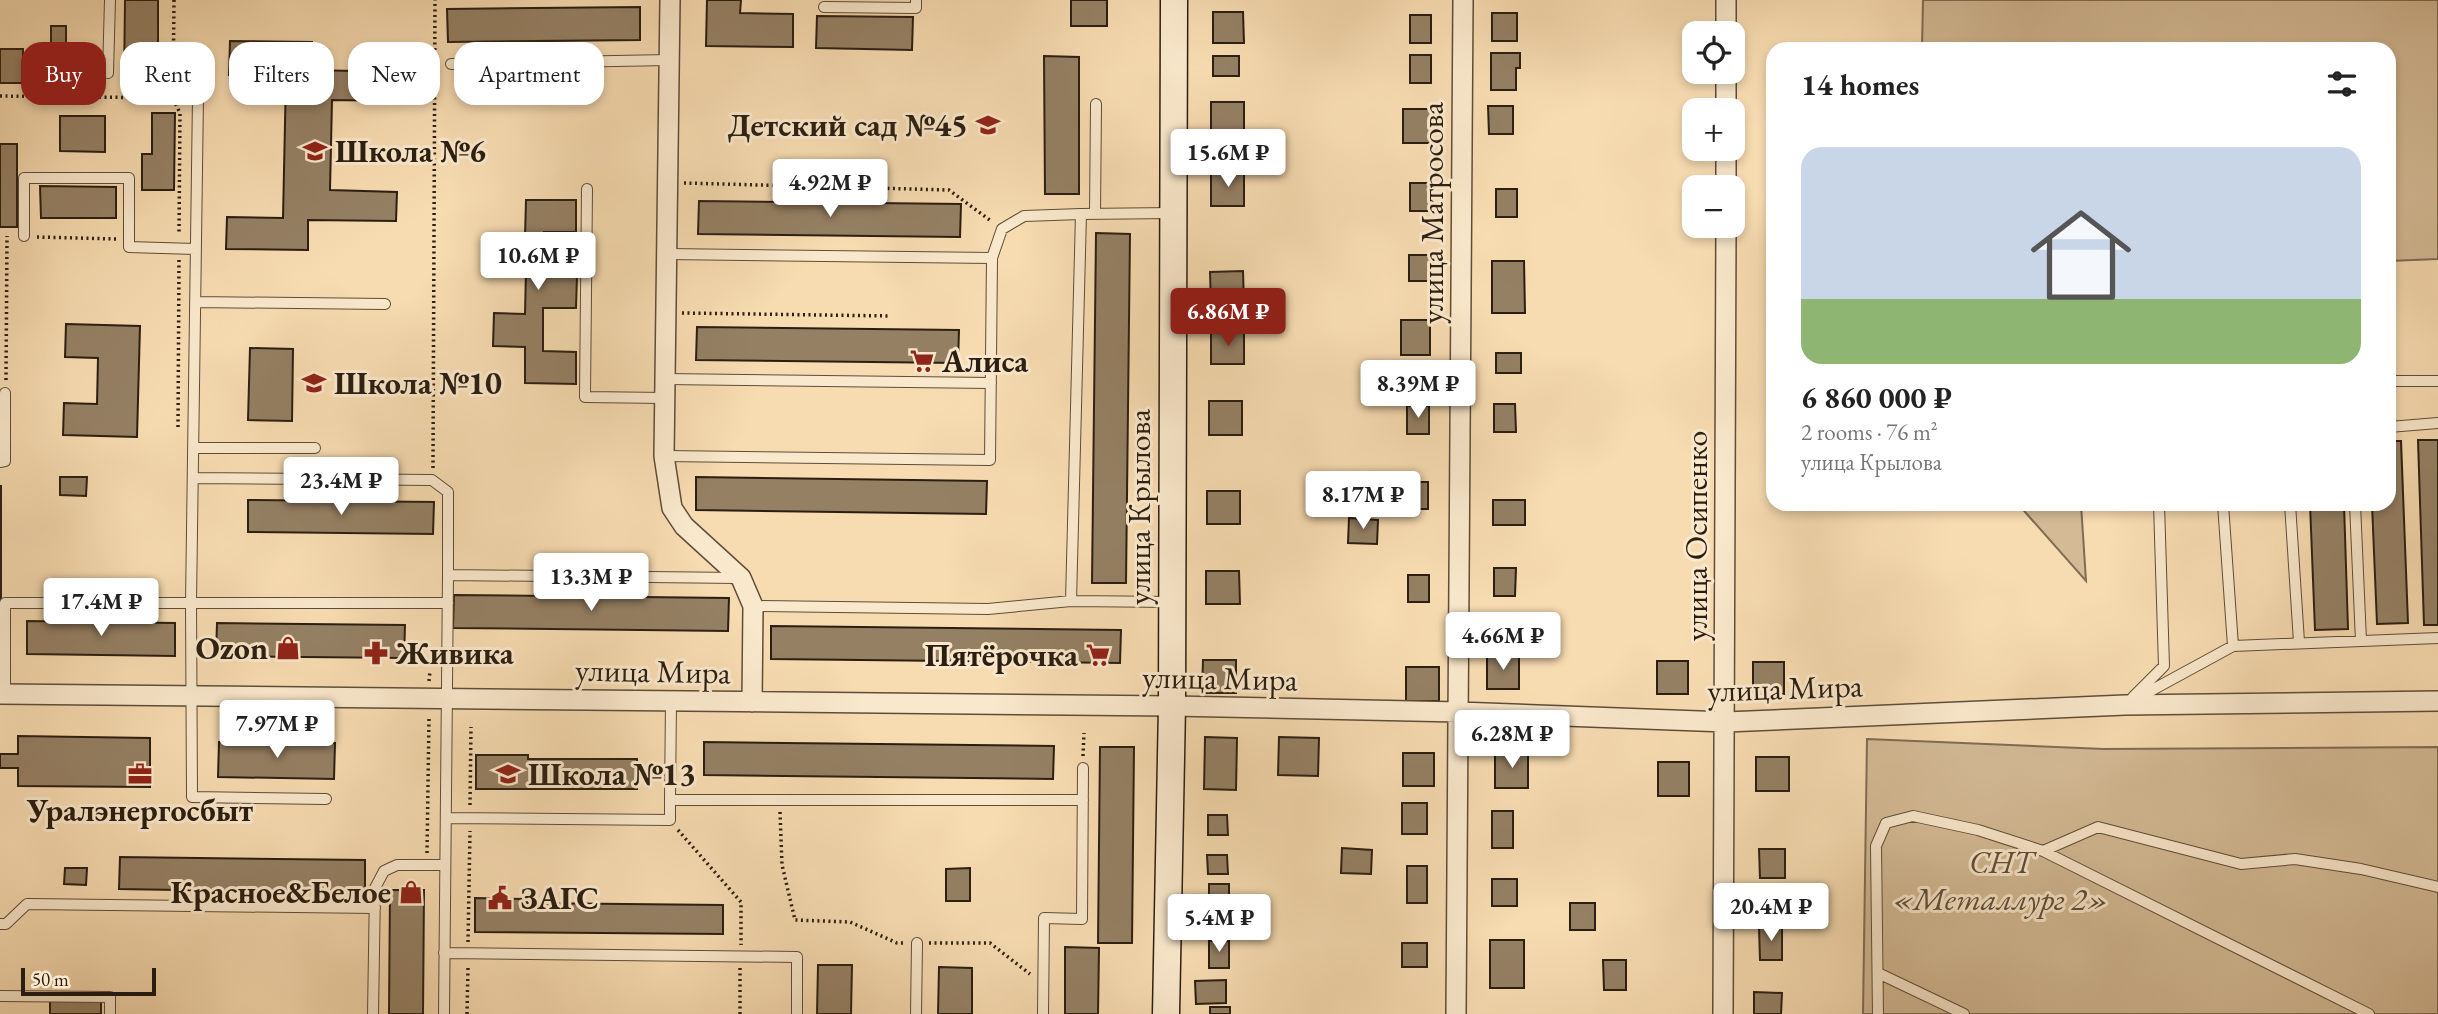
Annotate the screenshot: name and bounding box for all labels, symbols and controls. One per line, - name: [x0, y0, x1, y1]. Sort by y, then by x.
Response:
- map controls: [1682, 21, 1745, 238]
- button: locate: [1682, 21, 1745, 84]
- chip: Buy: [21, 42, 106, 105]
- chip: Rent: [120, 42, 215, 105]
- chip: Filters: [229, 42, 334, 105]
- chip: New: [348, 42, 440, 105]
- chip: Apartment: [454, 42, 604, 105]
- text: 14 homes: [1801, 65, 1919, 104]
- icon: filters: [2323, 65, 2361, 103]
- button: +: [1682, 98, 1745, 161]
- street label: улица Матросова: [1411, 102, 1453, 324]
- place label: Детский сад №45: [728, 104, 968, 146]
- school or university icon: Детский сад №45: [974, 111, 1002, 139]
- place label: Школа №6: [335, 130, 486, 172]
- pin: 15.6M ₽: [1163, 130, 1293, 189]
- school or university icon: Школа №6: [301, 137, 329, 165]
- text: 15.6M ₽: [1187, 137, 1269, 167]
- pin: 4.92M ₽: [765, 160, 895, 219]
- text: 4.92M ₽: [789, 167, 871, 197]
- button: −: [1682, 175, 1745, 238]
- icon: home: [2018, 192, 2144, 318]
- pin: 10.6M ₽: [473, 232, 603, 292]
- text: 10.6M ₽: [497, 240, 579, 270]
- pin: 6.86M ₽: [1163, 288, 1293, 348]
- text: 6.86M ₽: [1187, 296, 1269, 326]
- place label: Алиса: [941, 340, 1029, 382]
- supermarket icon: Алиса: [908, 347, 936, 375]
- pin: 8.39M ₽: [1353, 360, 1483, 420]
- place label: Школа №10: [334, 362, 502, 404]
- text: 8.39M ₽: [1377, 368, 1459, 398]
- school or university icon: Школа №10: [300, 369, 328, 397]
- text: 6 860 000 ₽: [1801, 378, 1952, 417]
- street label: улица Крылова: [1118, 409, 1160, 605]
- text: 2 rooms · 76 m²: [1801, 417, 1938, 447]
- street label: улица Осипенко: [1675, 431, 1717, 641]
- text: улица Крылова: [1801, 447, 1942, 477]
- pin: 23.4M ₽: [276, 458, 406, 517]
- text: 23.4M ₽: [300, 465, 382, 495]
- pin: 8.17M ₽: [1298, 472, 1428, 531]
- text: 8.17M ₽: [1322, 479, 1404, 509]
- pin: 13.3M ₽: [526, 554, 656, 613]
- text: 13.3M ₽: [550, 561, 632, 591]
- pin: 17.4M ₽: [36, 578, 166, 638]
- text: 17.4M ₽: [60, 586, 142, 616]
- pin: 4.66M ₽: [1438, 612, 1568, 672]
- text: 4.66M ₽: [1462, 620, 1544, 650]
- place label: Ozon: [195, 627, 268, 669]
- place label: Живика: [395, 632, 515, 674]
- shop icon: Ozon: [274, 634, 302, 662]
- place label: Пятёрочка: [925, 634, 1079, 676]
- pharmacy icon: Живика: [362, 639, 390, 667]
- supermarket icon: Пятёрочка: [1084, 641, 1112, 669]
- street label: улица Мира: [575, 649, 731, 693]
- street label: улица Мира: [1142, 656, 1298, 700]
- street label: улица Мира: [1707, 664, 1864, 712]
- pin: 7.97M ₽: [212, 700, 342, 760]
- text: 7.97M ₽: [236, 708, 318, 738]
- pin: 6.28M ₽: [1447, 710, 1577, 770]
- text: 6.28M ₽: [1471, 718, 1553, 748]
- place label: Школа №13: [528, 753, 696, 795]
- office icon: Уралэнергосбыт: [126, 760, 154, 788]
- school or university icon: Школа №13: [494, 760, 522, 788]
- place label: Уралэнергосбыт: [26, 789, 254, 831]
- park label: СНТ «Металлург 2»: [1893, 841, 2109, 920]
- place label: Красное&Белое: [170, 871, 391, 913]
- place label: ЗАГС: [520, 877, 599, 919]
- shop icon: Красное&Белое: [397, 878, 425, 906]
- public building icon: ЗАГС: [486, 884, 514, 912]
- pin: 20.4M ₽: [1706, 884, 1836, 943]
- text: 20.4M ₽: [1730, 891, 1812, 921]
- pin: 5.4M ₽: [1162, 894, 1276, 954]
- text: 5.4M ₽: [1184, 902, 1254, 932]
- scale bar: [21, 965, 156, 997]
- text: 50 m: [32, 967, 69, 992]

